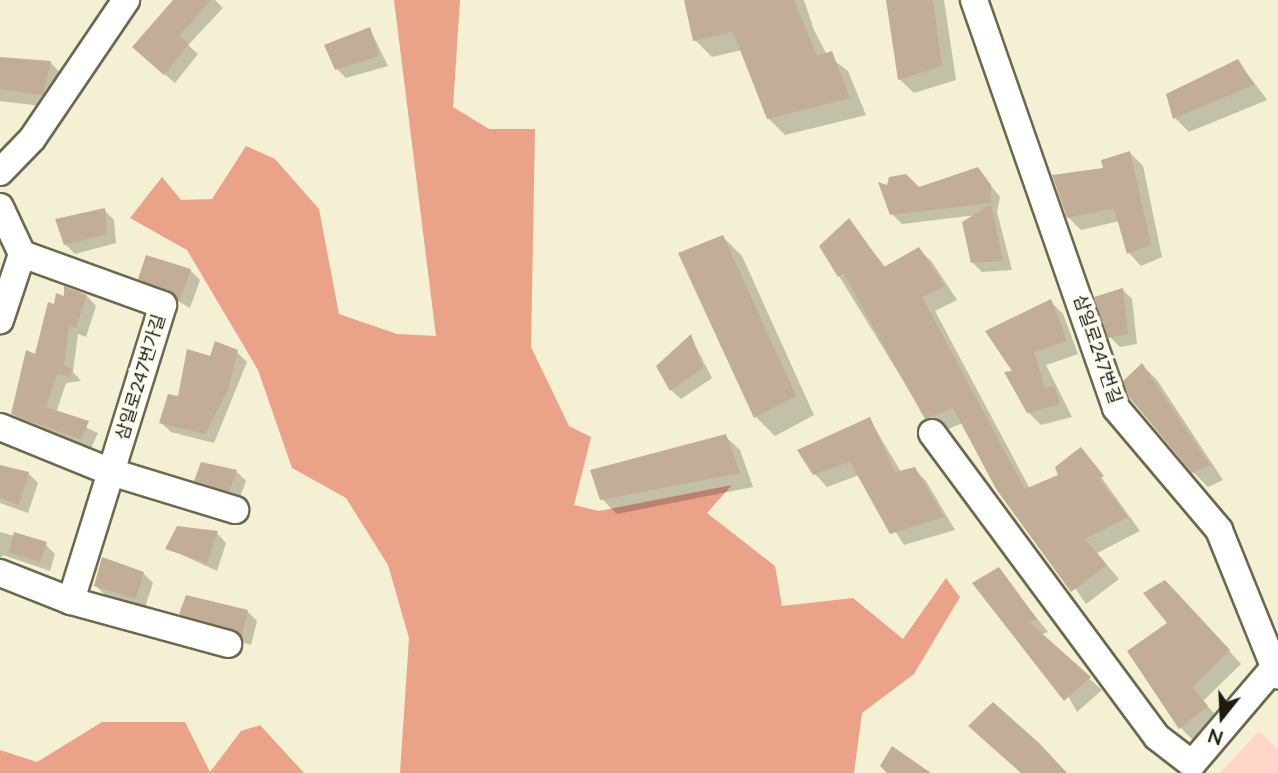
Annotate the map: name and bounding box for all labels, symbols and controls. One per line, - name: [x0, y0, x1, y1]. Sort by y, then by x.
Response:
- street label: 삼일로247번길: [1069, 292, 1127, 406]
- street label: 삼일로247번가길: [111, 311, 169, 443]
- north arrow: [1187, 682, 1257, 752]
- text: N: [1205, 724, 1226, 751]

